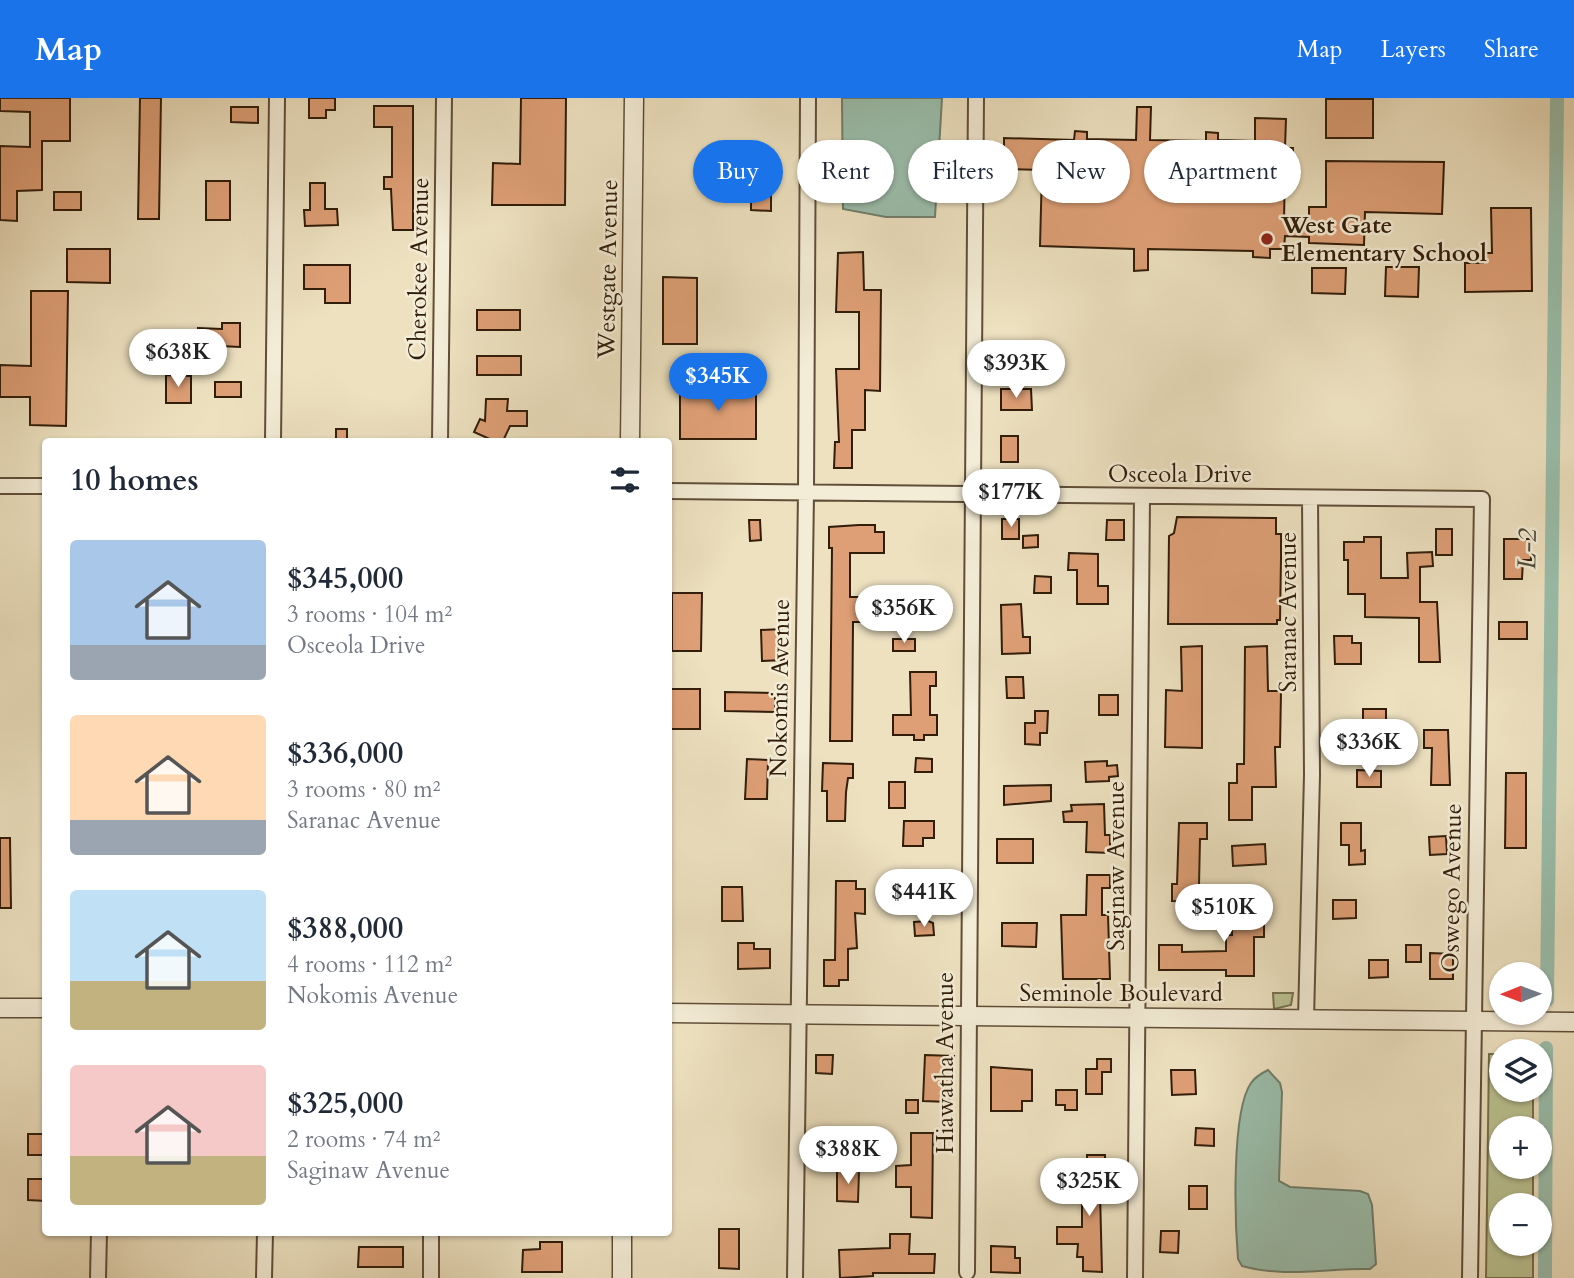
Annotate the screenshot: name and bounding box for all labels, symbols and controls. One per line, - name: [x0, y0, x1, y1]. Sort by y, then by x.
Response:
- text: Map: [35, 27, 102, 72]
- text: Map: [1297, 33, 1343, 66]
- text: Layers: [1381, 33, 1446, 66]
- text: Share: [1484, 33, 1539, 66]
- chip: Buy: [693, 140, 783, 203]
- chip: Rent: [797, 140, 894, 203]
- chip: Filters: [908, 140, 1018, 203]
- chip: New: [1032, 140, 1130, 203]
- chip: Apartment: [1144, 140, 1301, 203]
- street label: Cherokee Avenue: [401, 177, 437, 361]
- street label: Westgate Avenue: [590, 179, 626, 360]
- place label: West Gate Elementary School: [1280, 209, 1487, 270]
- marker: West Gate Elementary School: [1259, 231, 1275, 247]
- pin: $638K: [129, 330, 227, 389]
- text: $638K: [145, 336, 211, 367]
- pin: $393K: [967, 341, 1065, 400]
- text: $393K: [983, 347, 1049, 378]
- pin: $345K: [669, 354, 767, 413]
- text: $345K: [685, 360, 751, 391]
- street label: Osceola Drive: [1108, 458, 1252, 491]
- text: 10 homes: [70, 460, 199, 501]
- icon: filters: [606, 461, 644, 499]
- pin: $177K: [962, 470, 1060, 529]
- text: $177K: [978, 476, 1044, 507]
- water label: L-2: [1509, 527, 1545, 570]
- street label: Saranac Avenue: [1272, 532, 1305, 692]
- text: $345,000: [287, 558, 403, 599]
- icon: home: [126, 568, 210, 652]
- pin: $356K: [855, 586, 953, 645]
- text: $356K: [871, 592, 937, 623]
- street label: Nokomis Avenue: [762, 598, 798, 778]
- text: 3 rooms · 104 m²: [287, 599, 452, 630]
- text: Osceola Drive: [287, 630, 426, 661]
- pin: $336K: [1320, 720, 1418, 779]
- text: $336K: [1336, 726, 1402, 757]
- text: $336,000: [287, 733, 403, 774]
- icon: home: [126, 743, 210, 827]
- text: 3 rooms · 80 m²: [287, 774, 440, 805]
- street label: Saginaw Avenue: [1100, 781, 1133, 951]
- street label: Oswego Avenue: [1434, 803, 1470, 973]
- text: Saranac Avenue: [287, 805, 441, 836]
- pin: $441K: [875, 870, 973, 929]
- text: $441K: [891, 876, 957, 907]
- pin: $510K: [1175, 884, 1273, 944]
- text: $510K: [1191, 891, 1257, 922]
- text: $388,000: [287, 908, 403, 949]
- icon: home: [126, 918, 210, 1002]
- text: 4 rooms · 112 m²: [287, 949, 452, 980]
- north arrow: [1489, 962, 1552, 1026]
- map controls: [1489, 962, 1552, 1256]
- street label: Hiawatha Avenue: [929, 972, 962, 1154]
- street label: Seminole Boulevard: [1019, 977, 1223, 1010]
- text: Nokomis Avenue: [287, 980, 458, 1011]
- button: layers: [1489, 1039, 1552, 1102]
- text: $325,000: [287, 1083, 403, 1124]
- icon: home: [126, 1093, 210, 1177]
- button: +: [1489, 1116, 1552, 1179]
- text: 2 rooms · 74 m²: [287, 1124, 440, 1155]
- pin: $388K: [799, 1126, 897, 1186]
- text: $388K: [815, 1133, 881, 1164]
- text: Saginaw Avenue: [287, 1155, 450, 1186]
- pin: $325K: [1040, 1158, 1138, 1218]
- text: $325K: [1056, 1165, 1122, 1196]
- button: −: [1489, 1193, 1552, 1256]

